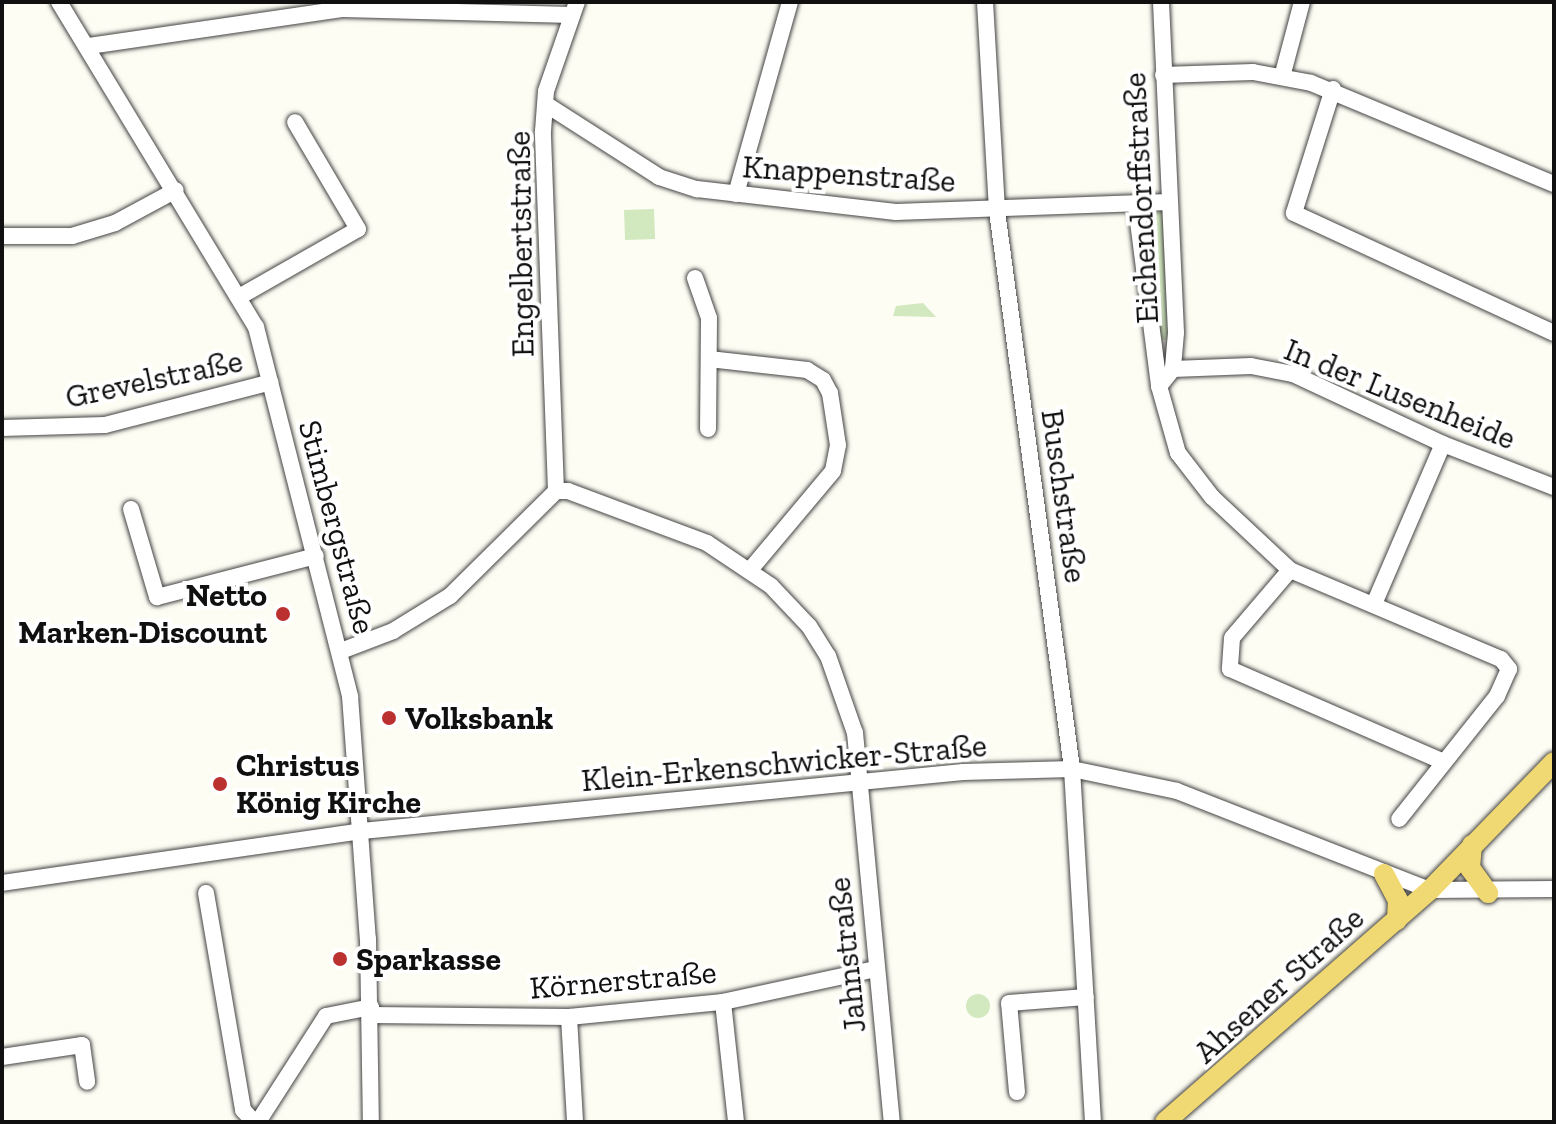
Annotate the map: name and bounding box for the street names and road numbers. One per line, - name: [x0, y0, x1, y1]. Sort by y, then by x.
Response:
- street label: Eichendorffstraße: [1115, 71, 1167, 325]
- street label: Engelbertstraße: [500, 130, 542, 358]
- street label: Knappenstraße: [741, 147, 957, 201]
- street label: In der Lusenheide: [1279, 330, 1521, 458]
- street label: Grevelstraße: [62, 342, 246, 416]
- street label: Buschstraße: [1033, 407, 1095, 585]
- street label: Stimbergstraße: [290, 416, 384, 638]
- street label: Klein-Erkenschwicker-Straße: [580, 726, 988, 800]
- street label: Jahnstraße: [820, 875, 874, 1035]
- street label: Ahsener Straße: [1186, 899, 1372, 1071]
- street label: Körnerstraße: [528, 953, 718, 1007]

